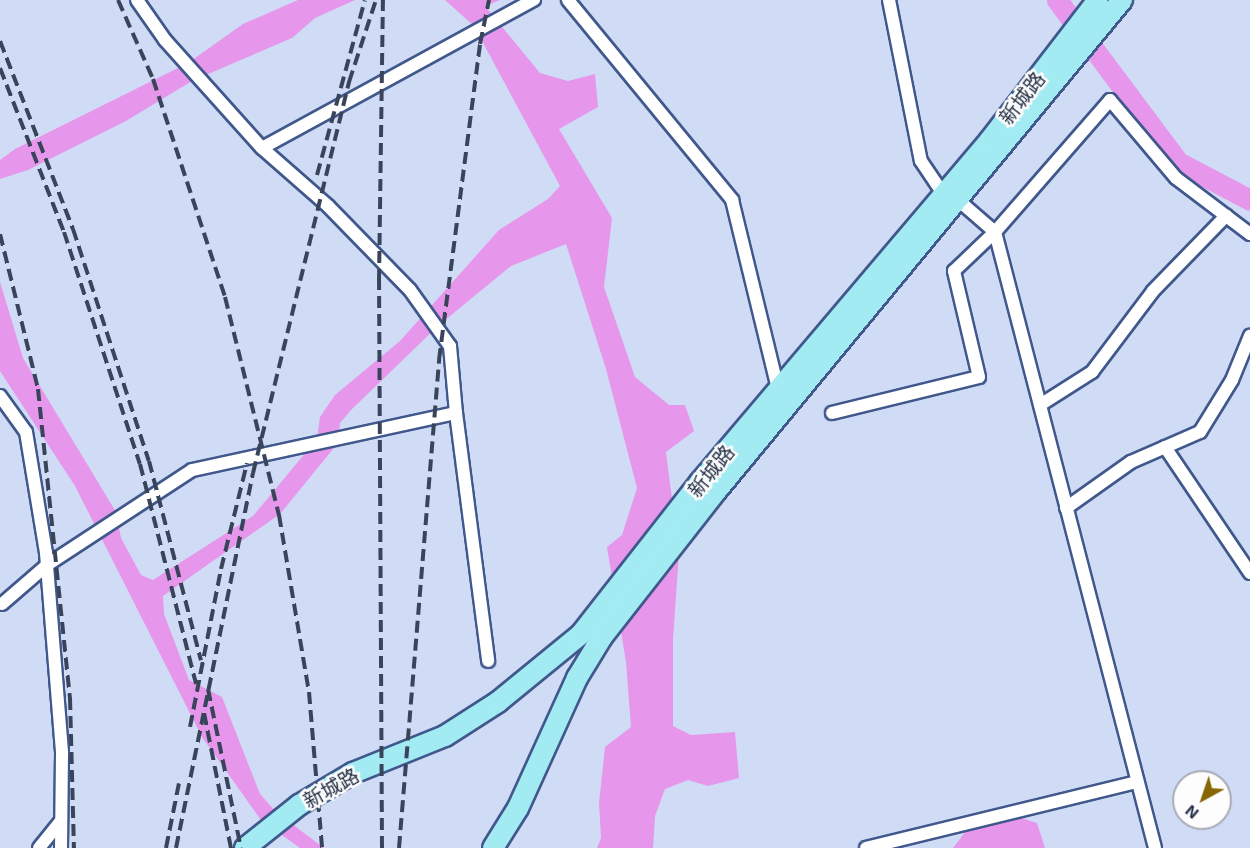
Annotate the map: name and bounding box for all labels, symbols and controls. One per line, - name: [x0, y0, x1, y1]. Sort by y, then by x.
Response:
- street label: 新城路: [994, 67, 1050, 129]
- street label: 新城路: [683, 440, 739, 502]
- street label: 新城路: [299, 763, 363, 813]
- north arrow: [1172, 770, 1232, 830]
- text: N: [1181, 802, 1202, 824]

